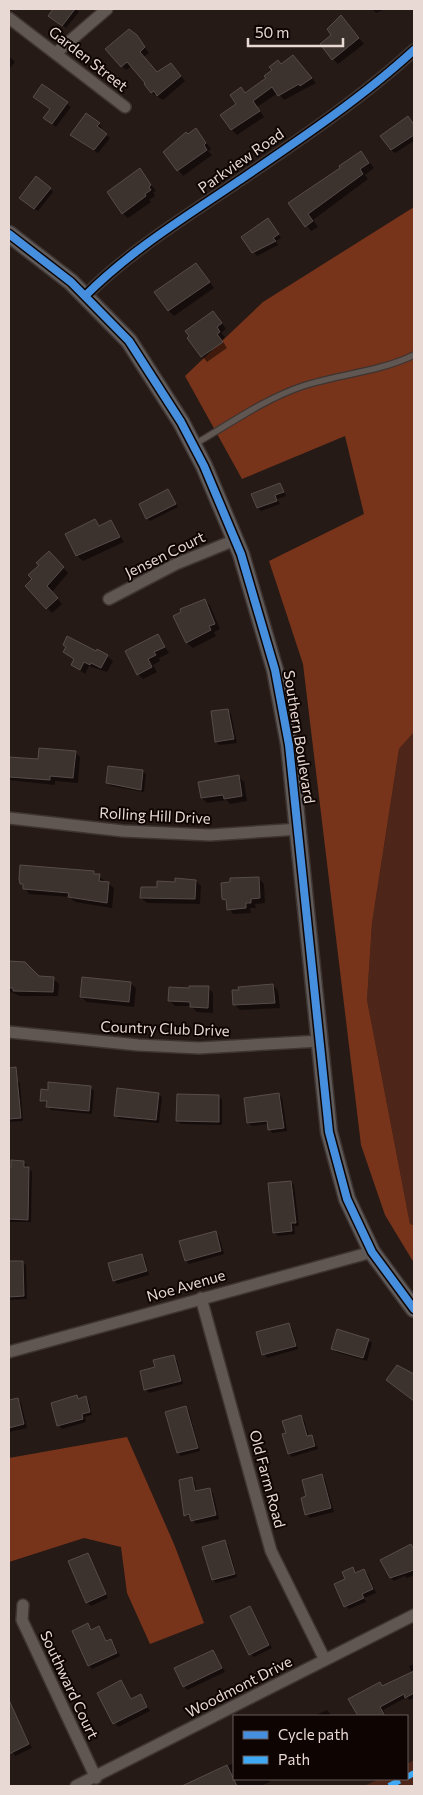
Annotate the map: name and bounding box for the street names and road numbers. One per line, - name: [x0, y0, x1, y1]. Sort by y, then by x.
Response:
- street label: Garden Street: [46, 22, 132, 95]
- street label: Parkview Road: [194, 124, 287, 196]
- street label: Jensen Court: [122, 527, 208, 581]
- street label: Southern Boulevard: [281, 669, 319, 805]
- street label: Rolling Hill Drive: [99, 803, 211, 827]
- street label: Country Club Drive: [100, 1017, 230, 1039]
- street label: Noe Avenue: [144, 1265, 227, 1305]
- street label: Old Farm Road: [246, 1428, 290, 1530]
- street label: Southward Court: [37, 1628, 103, 1742]
- street label: Woodmont Drive: [182, 1652, 295, 1721]

